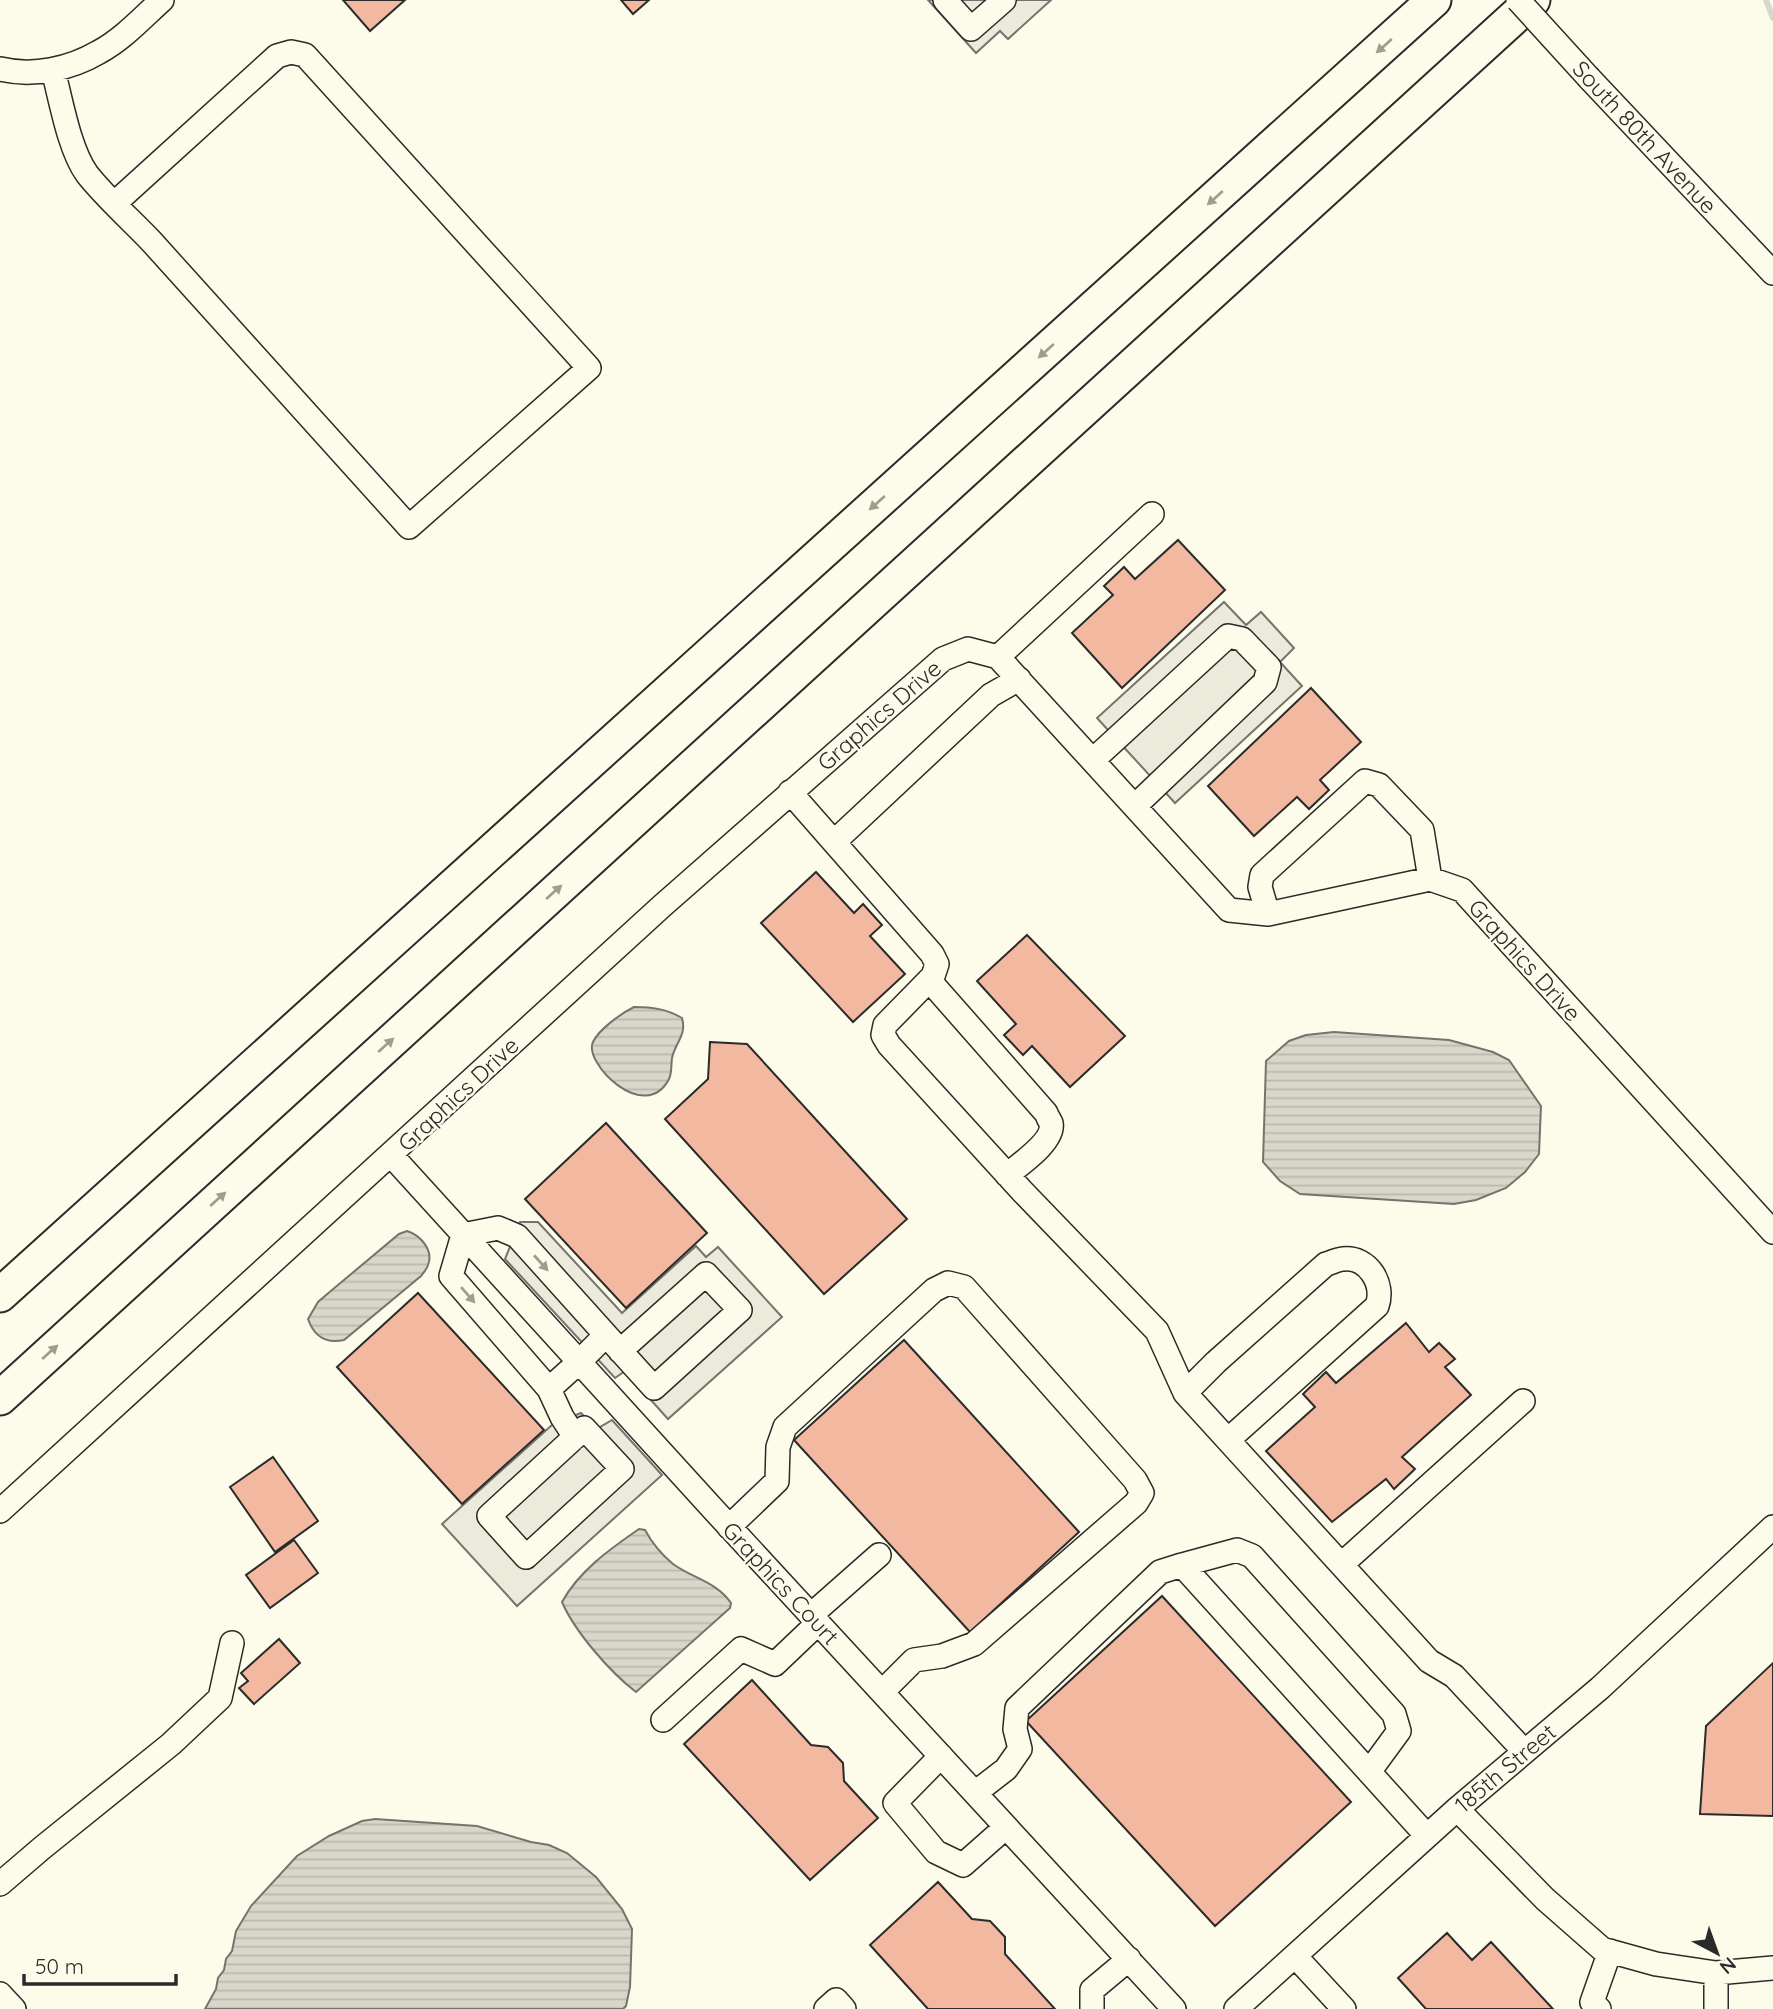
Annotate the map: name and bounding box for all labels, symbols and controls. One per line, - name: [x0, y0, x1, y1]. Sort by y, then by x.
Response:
- one-way arrow: [1375, 38, 1393, 54]
- street label: South 80th Avenue: [1567, 54, 1723, 220]
- one-way arrow: [1207, 190, 1224, 206]
- one-way arrow: [1037, 343, 1055, 359]
- one-way arrow: [869, 495, 886, 511]
- street label: Graphics Drive: [811, 653, 947, 777]
- one-way arrow: [545, 884, 563, 900]
- street label: Graphics Drive: [1462, 893, 1588, 1027]
- street label: Graphics Drive: [392, 1031, 524, 1157]
- one-way arrow: [377, 1037, 395, 1053]
- one-way arrow: [209, 1191, 226, 1207]
- one-way arrow: [533, 1254, 548, 1271]
- one-way arrow: [460, 1287, 475, 1304]
- one-way arrow: [41, 1344, 59, 1360]
- street label: Graphics Court: [716, 1515, 846, 1651]
- street label: 185th Street: [1448, 1717, 1562, 1819]
- north arrow: [1682, 1918, 1752, 1988]
- scale bar: [24, 1942, 177, 1986]
- text: N: [1715, 1952, 1741, 1979]
- text: 50 m: [35, 1953, 84, 1979]

